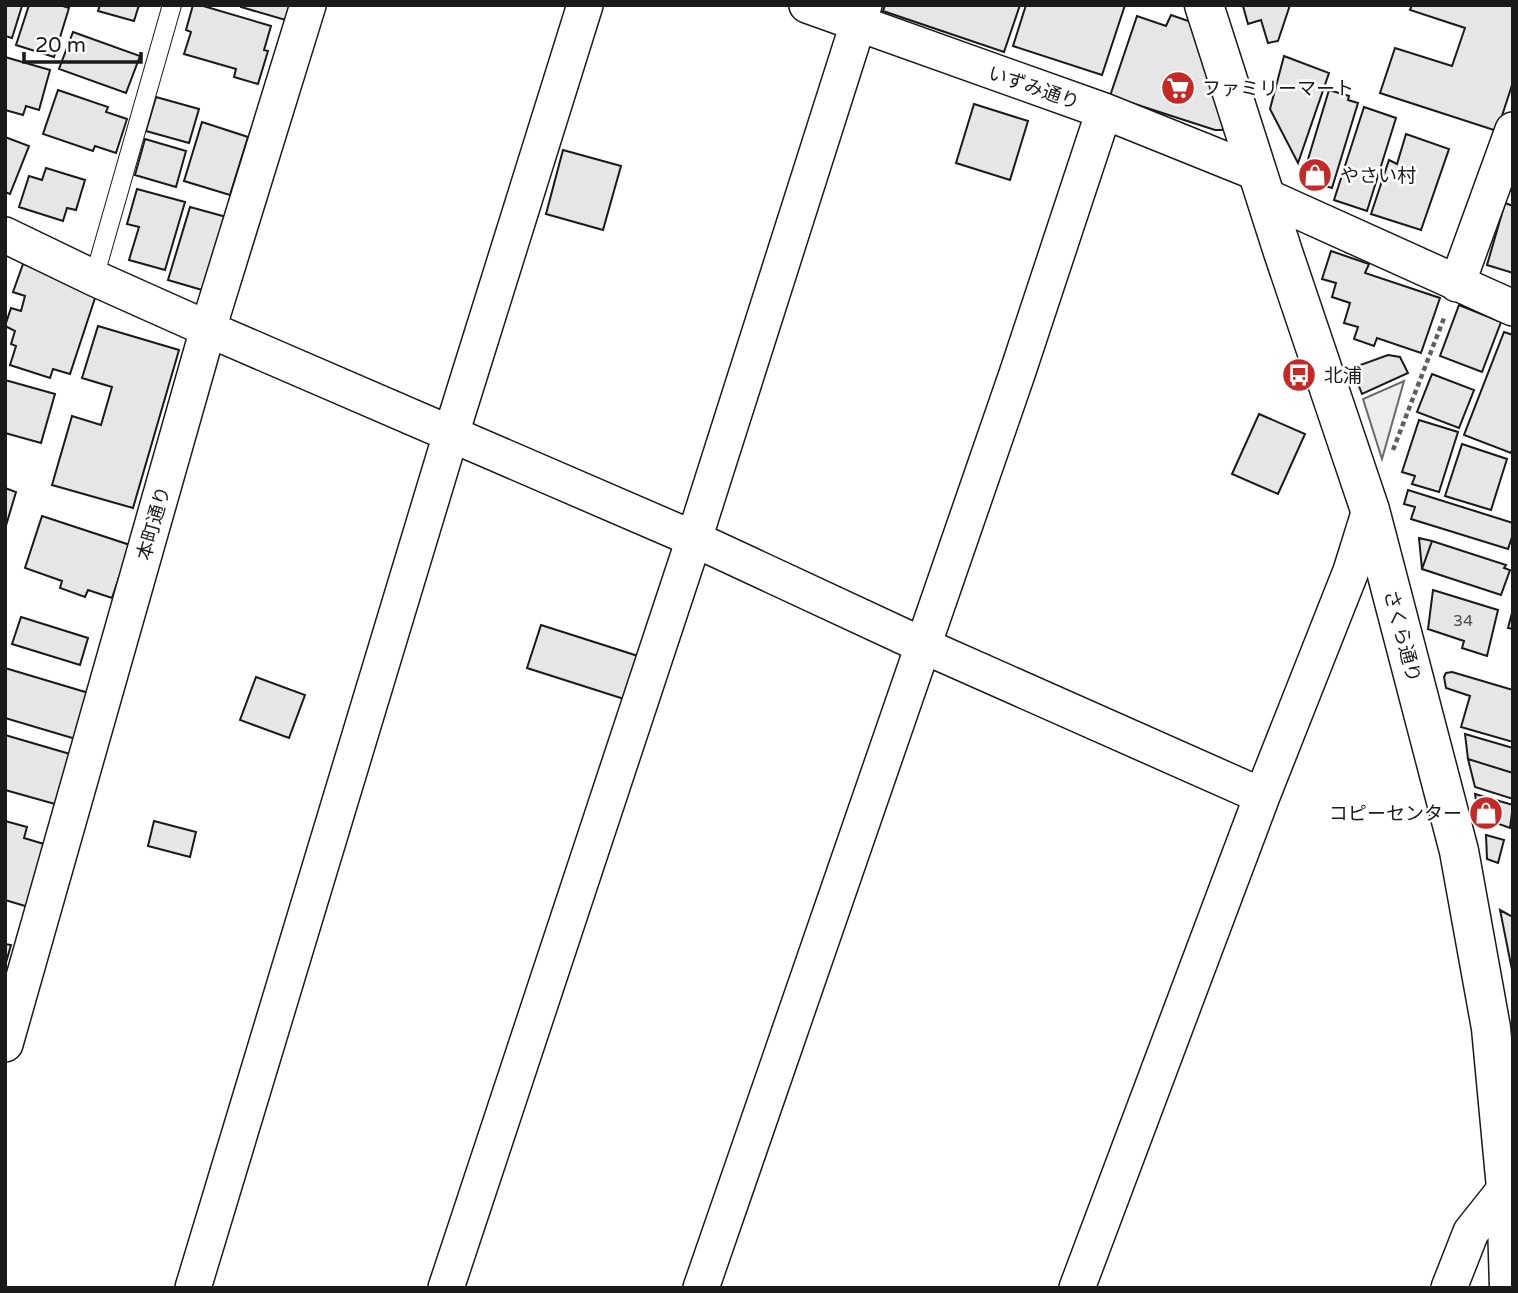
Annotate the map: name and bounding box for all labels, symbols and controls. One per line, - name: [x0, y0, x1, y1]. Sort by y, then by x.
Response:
- scale bar: [24, 21, 142, 65]
- text: 20 m: [35, 33, 86, 58]
- street label: いずみ通り: [985, 62, 1082, 114]
- supermarket icon: ファミリーマート: [1159, 69, 1197, 107]
- place label: ファミリーマート: [1202, 78, 1354, 100]
- shop icon: やさい村: [1296, 156, 1334, 194]
- place label: やさい村: [1340, 165, 1416, 187]
- bus stop icon: 北浦: [1280, 356, 1318, 394]
- place label: 北浦: [1324, 365, 1362, 387]
- street label: 本町通り: [133, 484, 175, 563]
- street label: さくら通り: [1379, 588, 1425, 685]
- house number: 34: [1453, 611, 1473, 631]
- shop icon: コピーセンター: [1467, 794, 1505, 832]
- place label: コピーセンター: [1329, 803, 1462, 825]

